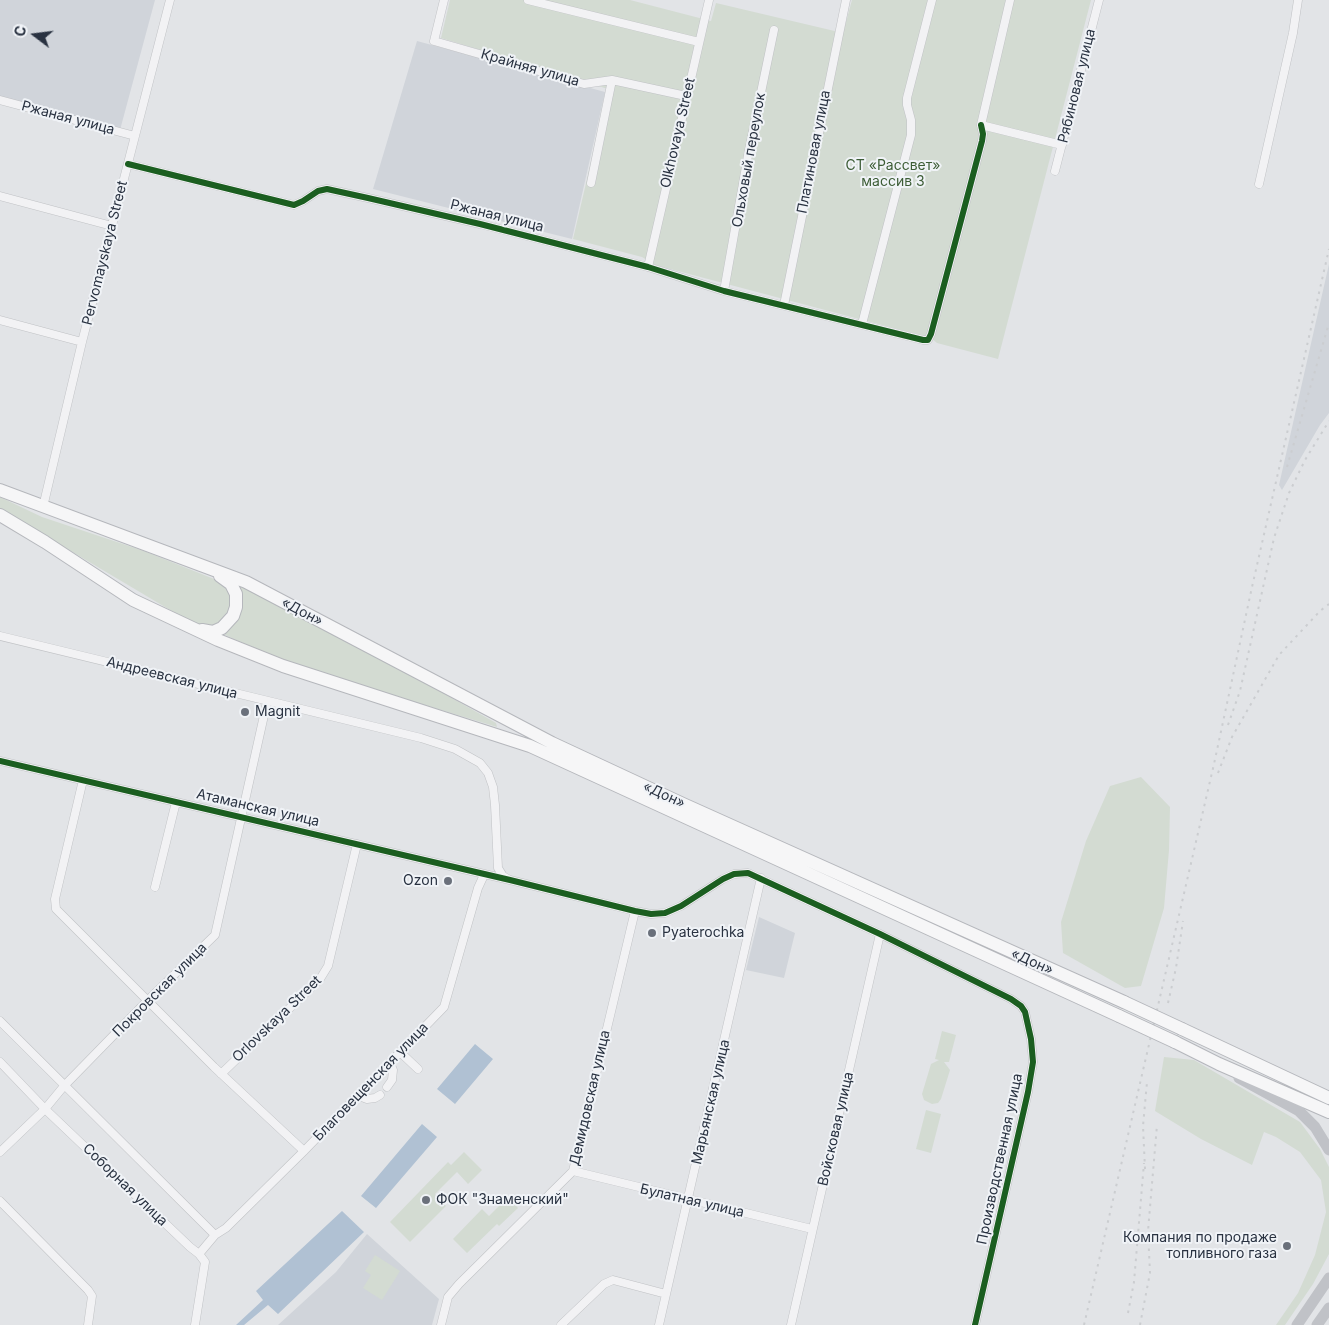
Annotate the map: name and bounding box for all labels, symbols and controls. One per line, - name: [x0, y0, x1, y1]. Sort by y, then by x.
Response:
- north arrow: [10, 10, 60, 60]
- text: С: [10, 24, 30, 38]
- street label: Рябиновая улица: [1055, 27, 1099, 145]
- street label: Крайняя улица: [479, 46, 581, 90]
- street label: Olkhovaya Street: [657, 76, 699, 190]
- street label: Платиновая улица: [794, 89, 834, 215]
- street label: Ольховый переулок: [729, 91, 769, 229]
- street label: Ржаная улица: [20, 97, 116, 139]
- park label: СТ «Рассвет» массив 3: [846, 158, 940, 190]
- street label: Pervomayskaya Street: [79, 179, 131, 327]
- street label: Ржаная улица: [449, 196, 545, 236]
- street label: «Дон»: [278, 594, 326, 630]
- street label: Андреевская улица: [105, 654, 239, 702]
- place label: Magnit: [255, 704, 300, 720]
- marker: Magnit: [239, 706, 251, 718]
- street label: «Дон»: [640, 778, 688, 812]
- street label: Атаманская улица: [195, 786, 321, 830]
- place label: Ozon: [403, 873, 438, 889]
- marker: Ozon: [442, 875, 454, 887]
- place label: Pyaterochka: [662, 925, 744, 941]
- marker: Pyaterochka: [646, 927, 658, 939]
- street label: Покровская улица: [109, 939, 211, 1041]
- street label: «Дон»: [1008, 945, 1056, 979]
- street label: Orlovskaya Street: [229, 972, 325, 1066]
- street label: Благовещенская улица: [310, 1019, 432, 1145]
- street label: Демидовская улица: [566, 1029, 614, 1167]
- street label: Марьянская улица: [688, 1038, 734, 1166]
- street label: Войсковая улица: [815, 1070, 857, 1188]
- street label: Производственная улица: [974, 1072, 1026, 1246]
- street label: Соборная улица: [79, 1140, 171, 1230]
- street label: Булатная улица: [638, 1181, 746, 1221]
- place label: ФОК "Знаменский": [436, 1192, 569, 1208]
- marker: ФОК "Знаменский": [420, 1194, 432, 1206]
- place label: Компания по продаже топливного газа: [1123, 1230, 1277, 1262]
- marker: Компания по продаже топливного газа: [1281, 1240, 1293, 1252]

